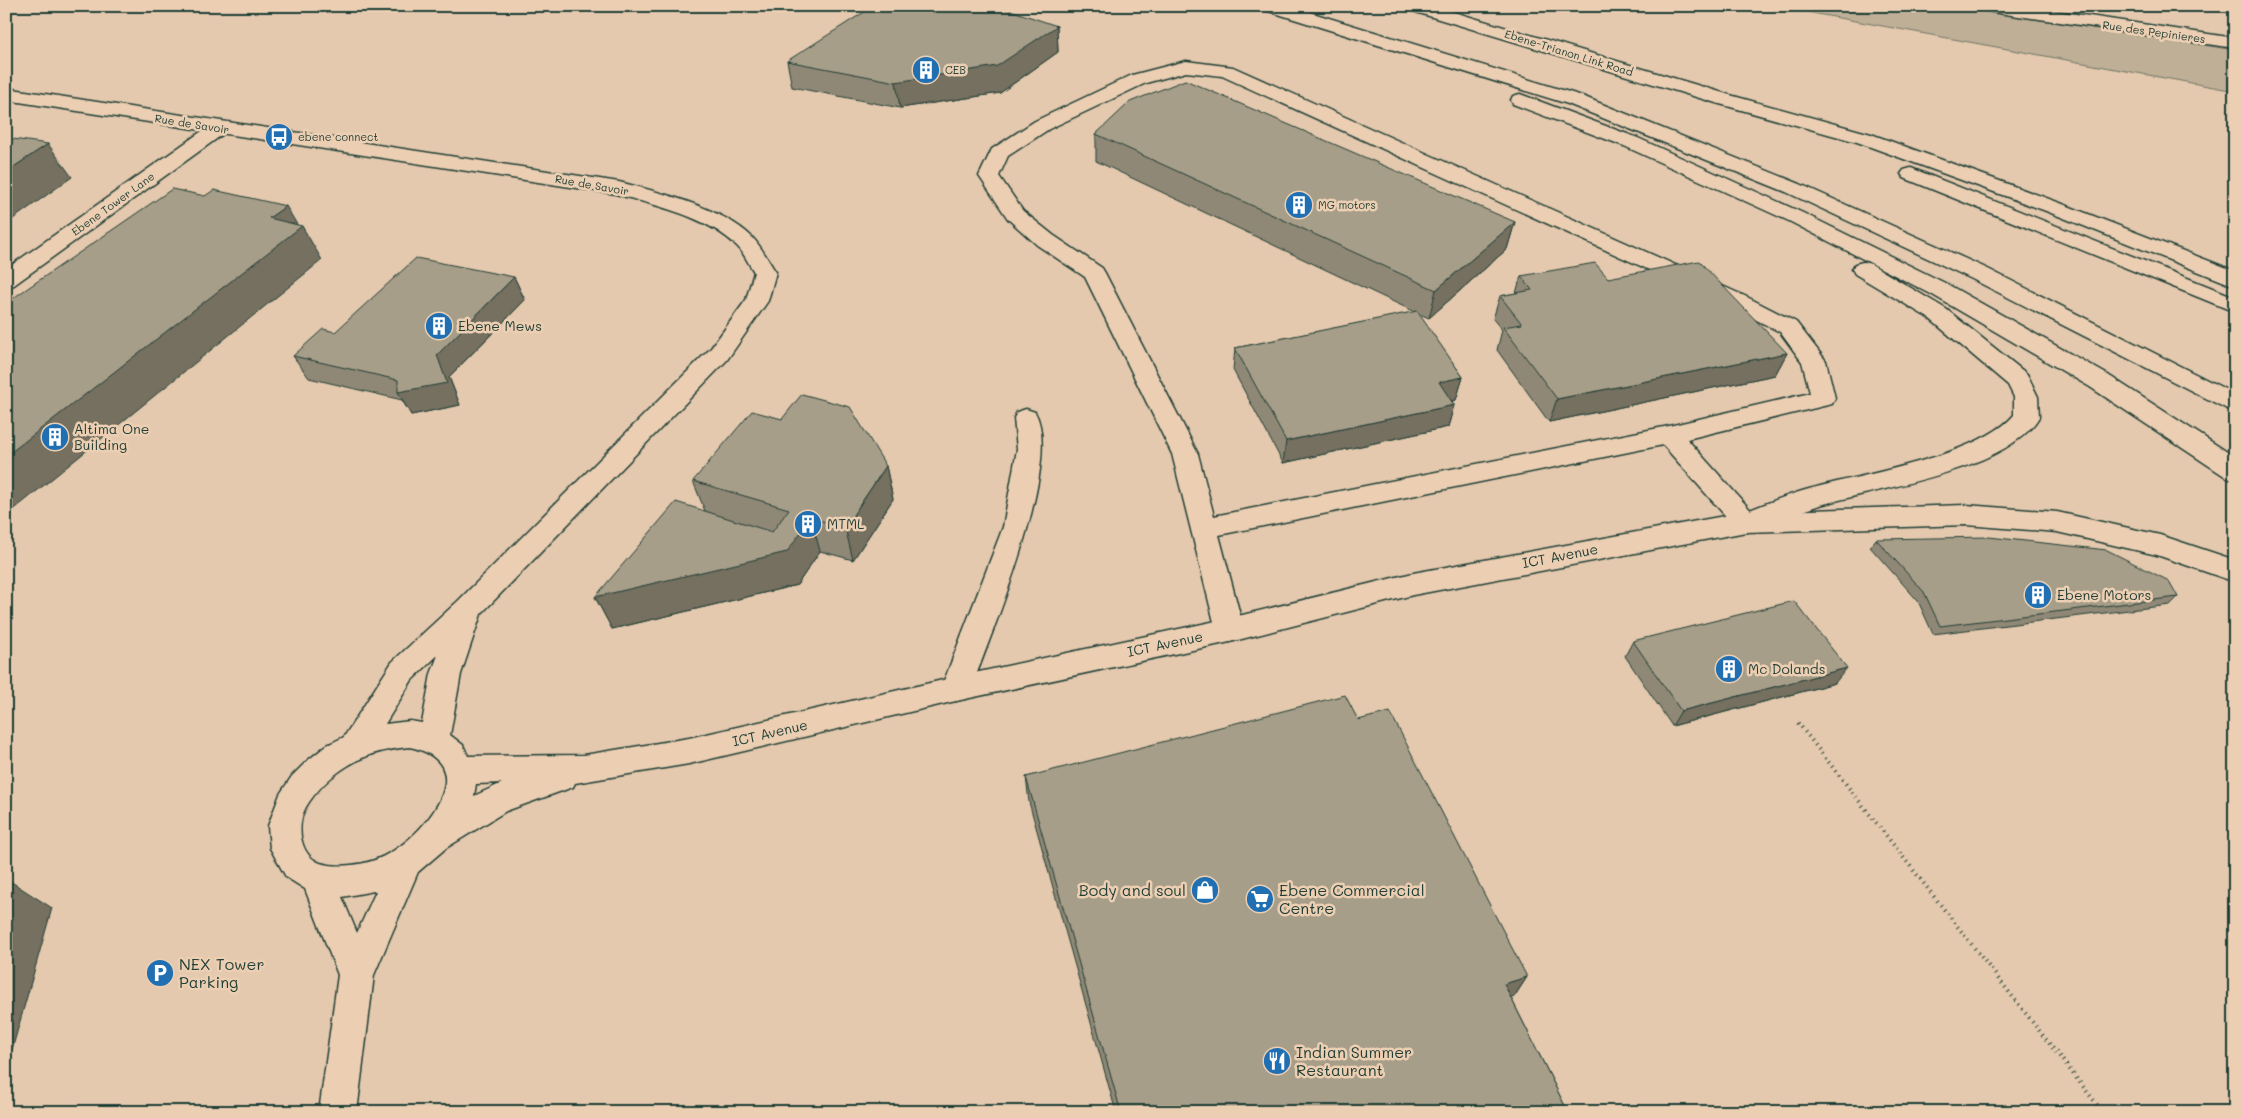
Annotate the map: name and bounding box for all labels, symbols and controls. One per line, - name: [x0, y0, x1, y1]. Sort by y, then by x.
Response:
- street label: Rue des Pepinieres: [2102, 17, 2206, 46]
- street label: Ebene-Trianon Link Road: [1503, 26, 1635, 79]
- building icon: CEB: [911, 55, 941, 85]
- place label: CEB: [945, 62, 966, 77]
- street label: Rue de Savoir: [154, 110, 230, 137]
- bus stop icon: ebene connect: [264, 122, 294, 152]
- place label: ebene connect: [298, 129, 379, 144]
- street label: Ebene Tower Lane: [68, 168, 157, 239]
- street label: Rue de Savoir: [554, 171, 630, 198]
- building icon: MG motors: [1284, 190, 1314, 220]
- place label: MG motors: [1318, 197, 1376, 212]
- building icon: Ebene Mews: [424, 311, 454, 341]
- place label: Ebene Mews: [458, 316, 542, 335]
- place label: Altima One Building: [74, 419, 150, 454]
- building icon: Altima One Building: [40, 422, 70, 452]
- building icon: MTML: [793, 509, 823, 539]
- place label: MTML: [827, 514, 865, 533]
- street label: ICT Avenue: [1520, 539, 1599, 572]
- building icon: Ebene Motors: [2023, 580, 2053, 610]
- place label: Ebene Motors: [2057, 585, 2151, 604]
- street label: ICT Avenue: [1125, 626, 1204, 661]
- building icon: Mc Dolands: [1714, 654, 1744, 684]
- place label: Mc Dolands: [1748, 659, 1825, 678]
- street label: ICT Avenue: [730, 715, 809, 750]
- shop icon: Body and soul: [1190, 875, 1220, 905]
- place label: Body and soul: [1079, 879, 1186, 900]
- place label: Ebene Commercial Centre: [1279, 879, 1425, 918]
- supermarket icon: Ebene Commercial Centre: [1245, 884, 1275, 914]
- place label: NEX Tower Parking: [179, 953, 264, 992]
- parking icon: NEX Tower Parking: [145, 958, 175, 988]
- place label: Indian Summer Restaurant: [1296, 1041, 1412, 1080]
- restaurant icon: Indian Summer Restaurant: [1262, 1046, 1292, 1076]

